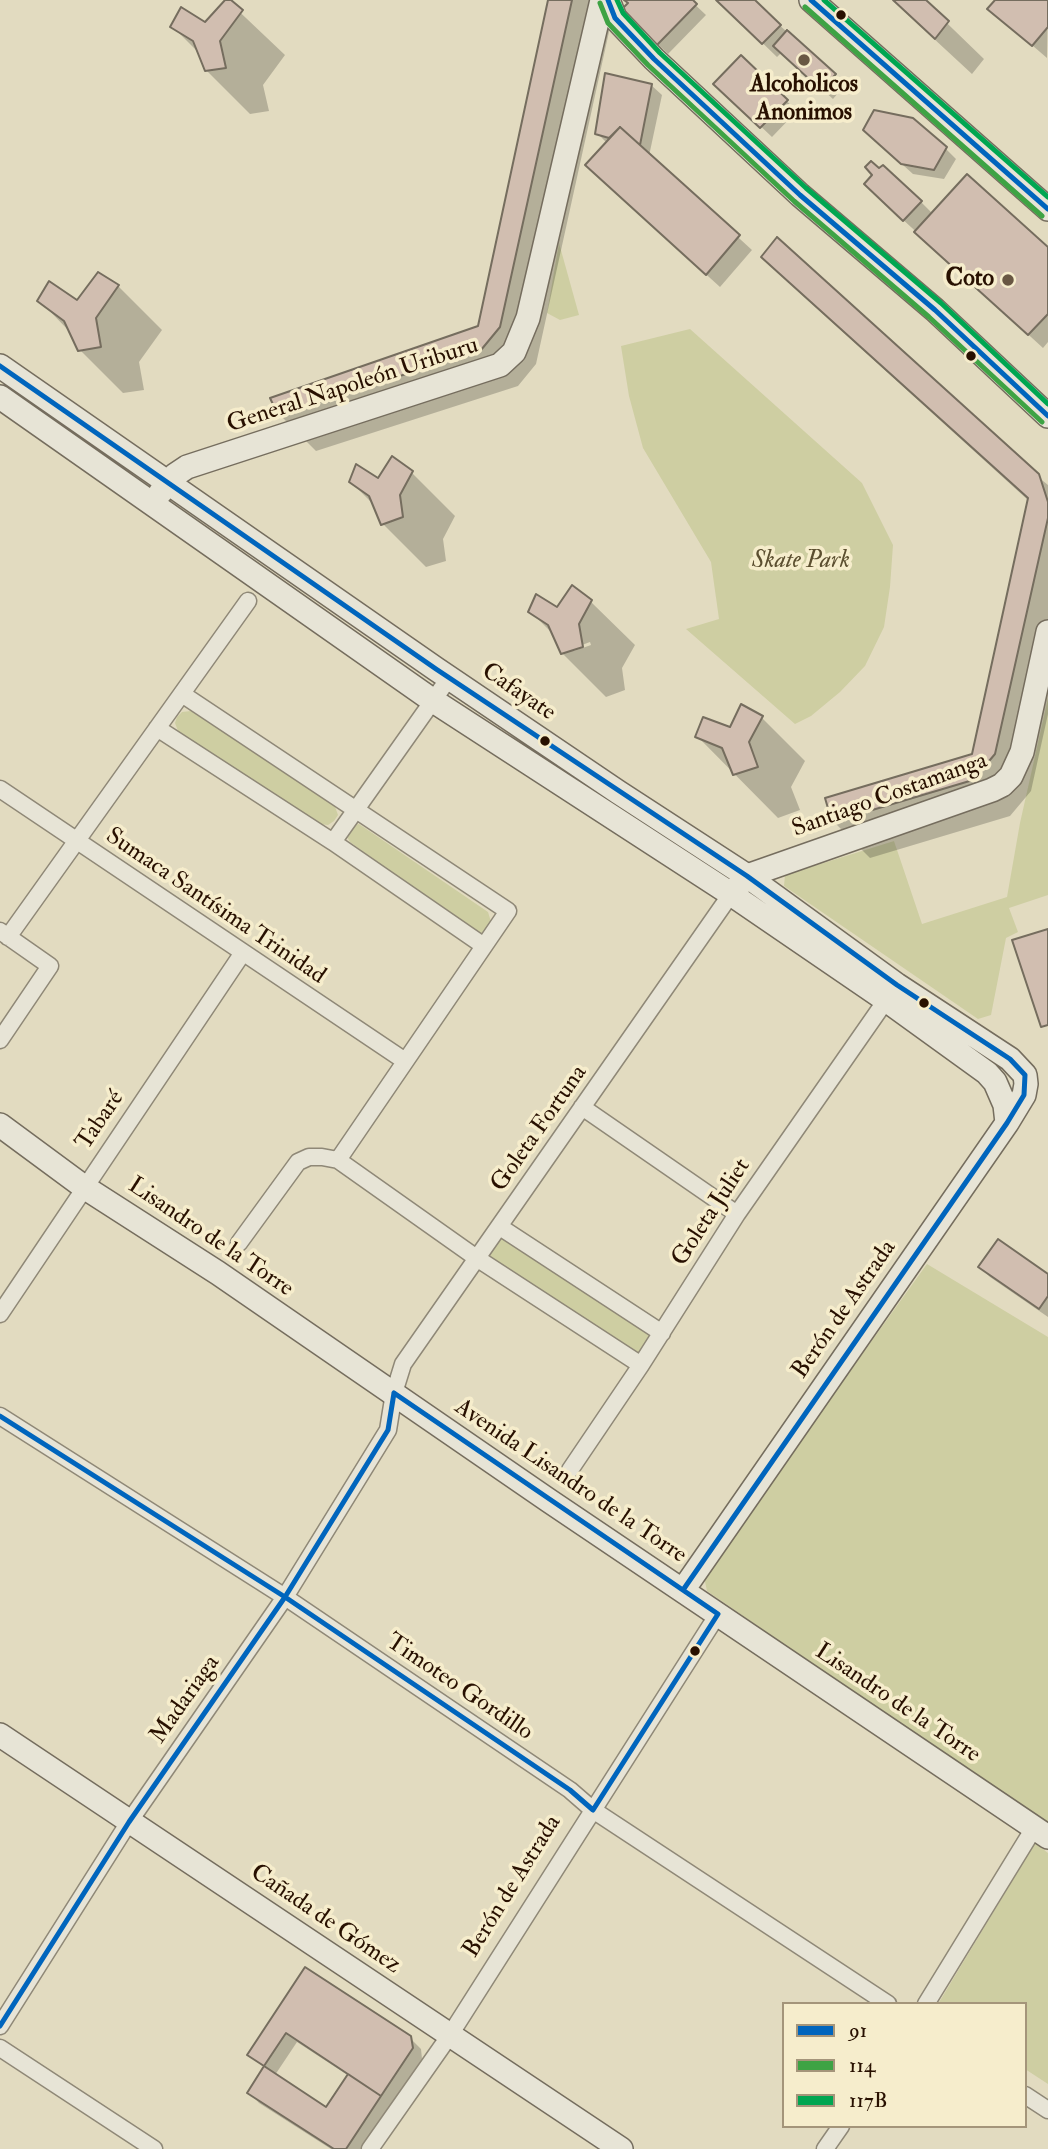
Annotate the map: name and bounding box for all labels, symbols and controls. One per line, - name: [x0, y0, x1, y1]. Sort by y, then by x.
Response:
- unlabelled marker: [834, 8, 848, 22]
- marker: Alcoholicos Anonimos: [796, 52, 812, 68]
- place label: Alcoholicos Anonimos: [750, 72, 858, 128]
- place label: Coto: [946, 266, 994, 294]
- marker: Coto: [1000, 272, 1016, 288]
- street label: General Napoleón Uriburu: [224, 332, 482, 440]
- unlabelled marker: [964, 349, 978, 363]
- park label: Skate Park: [752, 548, 850, 576]
- street label: Cafayate: [476, 658, 560, 728]
- unlabelled marker: [538, 734, 552, 748]
- street label: Santiago Costamanga: [789, 747, 991, 845]
- street label: Sumaca Santísima Trinidad: [100, 823, 330, 991]
- unlabelled marker: [917, 996, 931, 1010]
- street label: Goleta Fortuna: [486, 1060, 594, 1198]
- street label: Tabaré: [71, 1086, 131, 1156]
- street label: Goleta Juliet: [667, 1154, 757, 1272]
- street label: Lisandro de la Torre: [122, 1172, 298, 1304]
- street label: Berón de Astrada: [787, 1235, 903, 1385]
- street label: Avenida Lisandro de la Torre: [448, 1394, 692, 1570]
- street label: Timoteo Gordillo: [380, 1628, 538, 1748]
- street label: Lisandro de la Torre: [809, 1638, 985, 1770]
- unlabelled marker: [688, 1644, 702, 1658]
- street label: Madariaga: [145, 1650, 227, 1750]
- street label: Berón de Astrada: [458, 1811, 568, 1963]
- street label: Cañada de Gómez: [244, 1859, 406, 1981]
- legend: [782, 2002, 1027, 2128]
- text: 91: [849, 2017, 867, 2044]
- text: 114: [849, 2052, 875, 2079]
- text: 117B: [849, 2087, 887, 2114]

